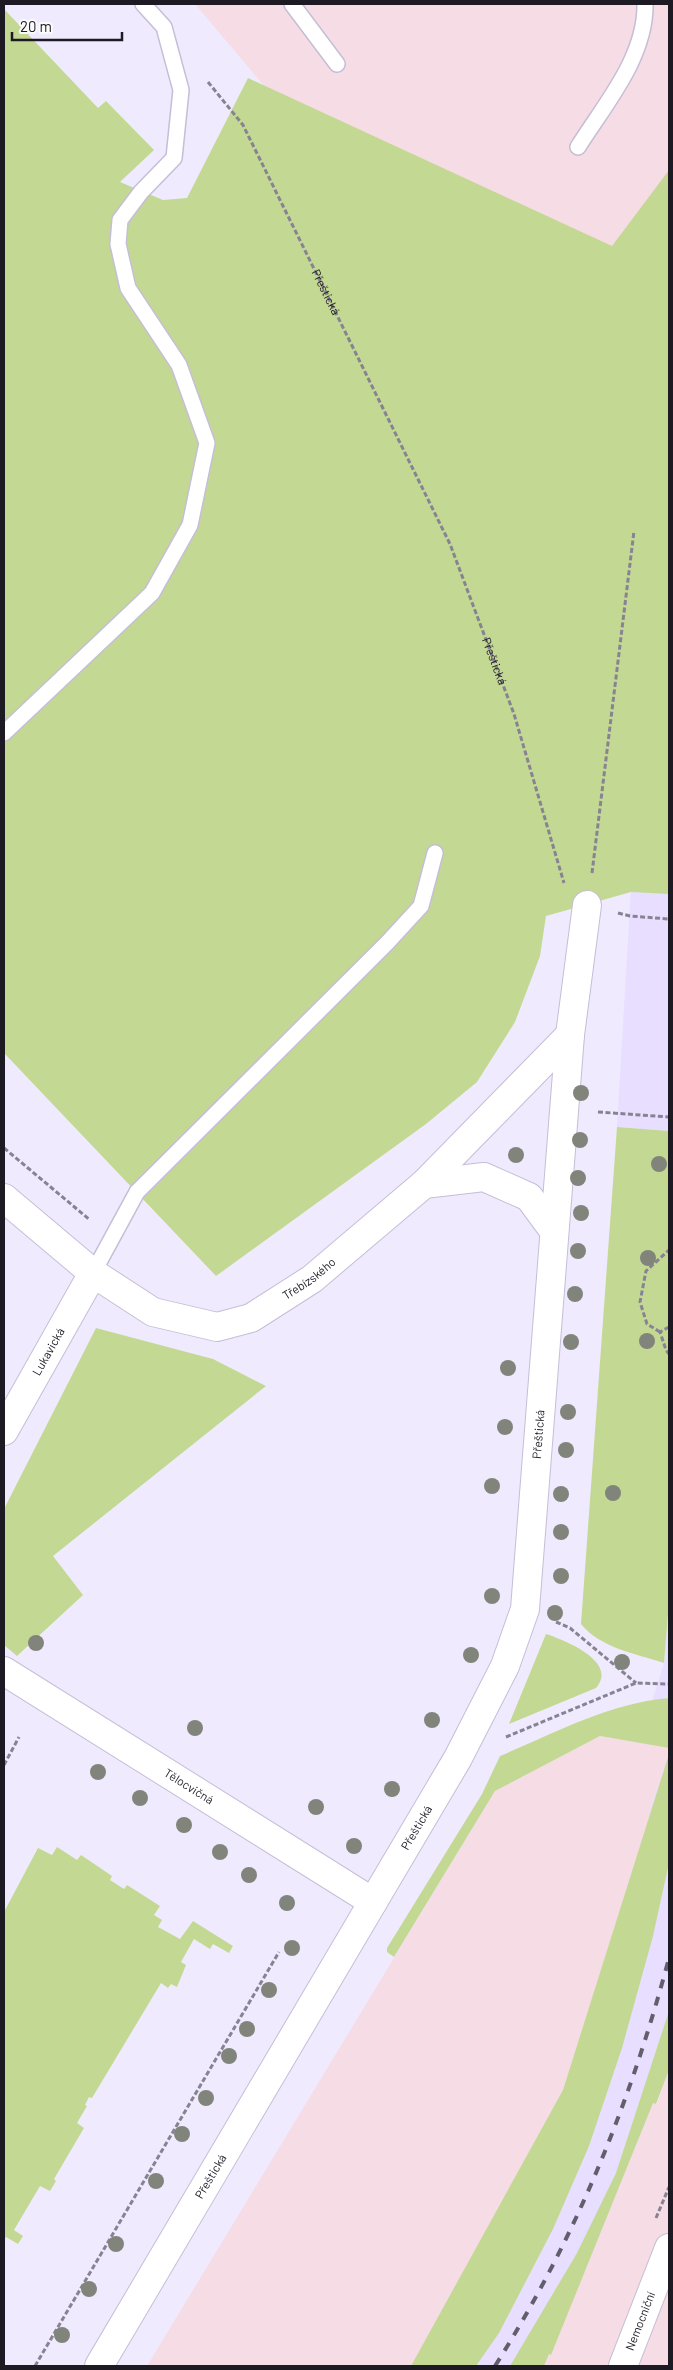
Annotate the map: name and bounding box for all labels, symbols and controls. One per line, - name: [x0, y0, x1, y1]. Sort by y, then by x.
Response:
- scale bar: [12, 10, 122, 42]
- text: 20 m: [20, 17, 52, 35]
- street label: Přeštická: [309, 267, 344, 317]
- street label: Přeštická: [480, 635, 510, 686]
- street label: Třebízského: [280, 1254, 338, 1302]
- street label: Lukavická: [29, 1325, 67, 1377]
- street label: Přeštická: [529, 1409, 547, 1459]
- street label: Tělocvičná: [162, 1765, 217, 1806]
- street label: Přeštická: [397, 1803, 434, 1852]
- street label: Přeštická: [191, 2151, 229, 2201]
- street label: Nemocniční: [622, 2289, 657, 2352]

